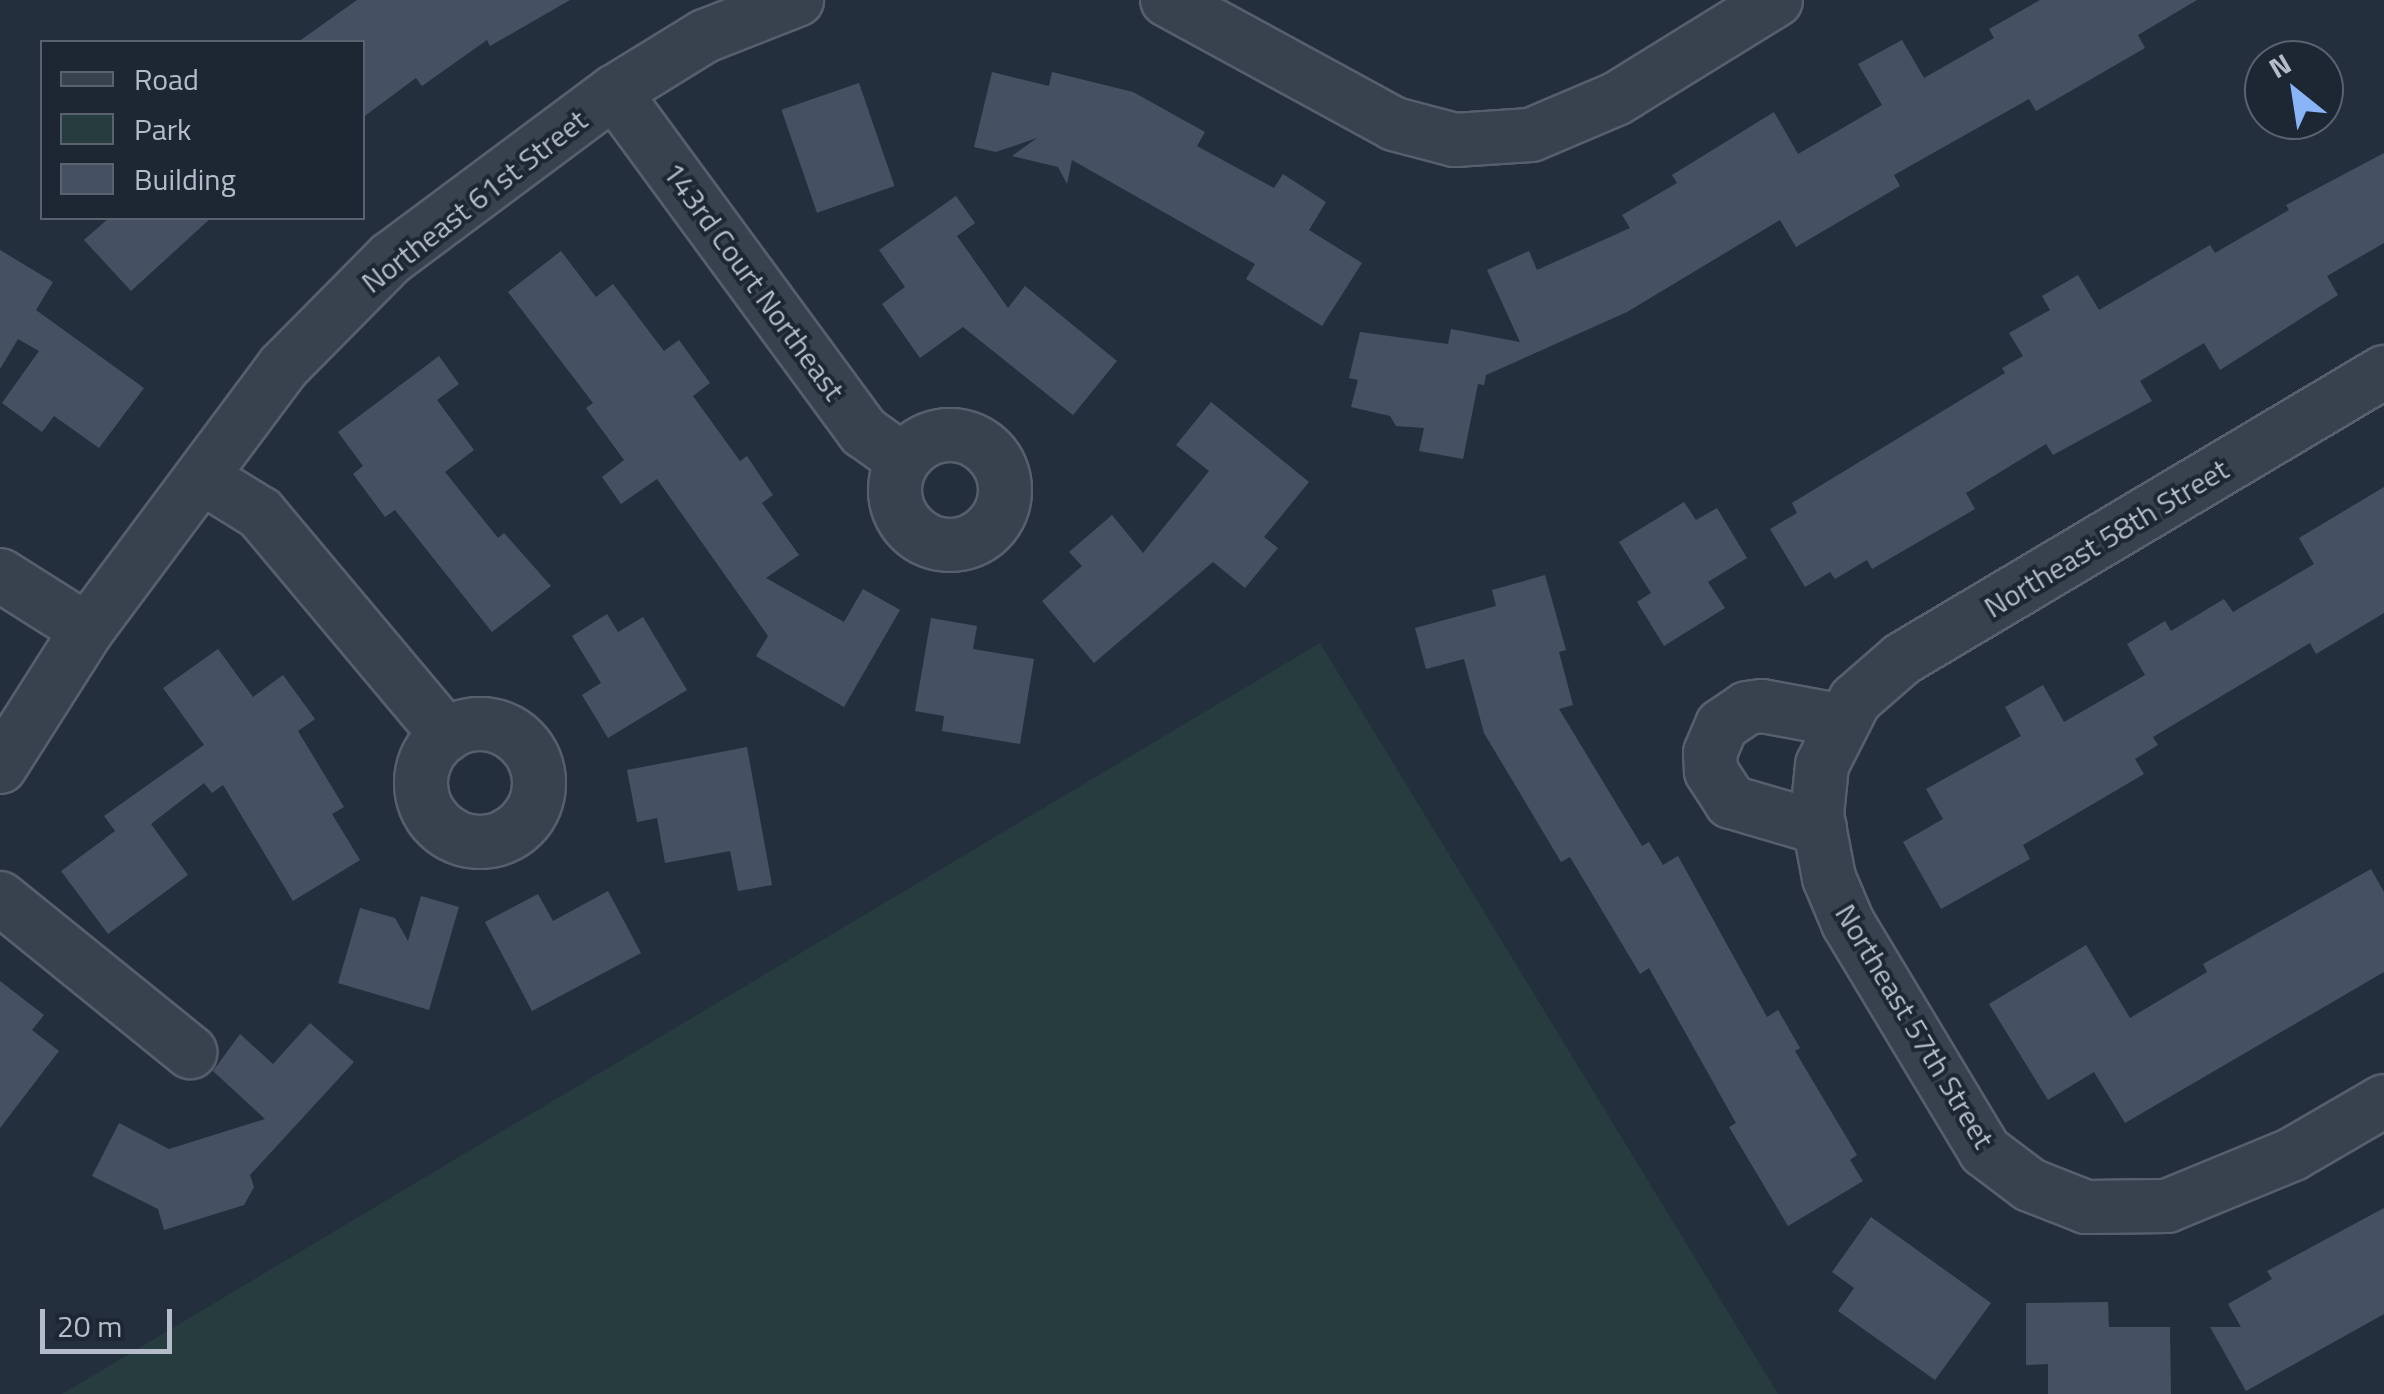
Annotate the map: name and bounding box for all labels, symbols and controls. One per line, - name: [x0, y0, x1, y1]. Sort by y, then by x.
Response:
- legend: [40, 40, 365, 220]
- north arrow: [2244, 40, 2344, 140]
- text: N: [2261, 42, 2299, 89]
- text: Road: [134, 56, 199, 102]
- street label: Northeast 61st Street: [354, 102, 594, 300]
- text: Park: [134, 106, 191, 152]
- street label: 143rd Court Northeast: [655, 155, 853, 407]
- text: Building: [134, 156, 236, 202]
- street label: Northeast 58th Street: [1977, 451, 2235, 625]
- street label: Northeast 57th Street: [1828, 897, 2002, 1155]
- scale bar: [45, 1289, 178, 1351]
- text: 20 m: [57, 1303, 122, 1349]

